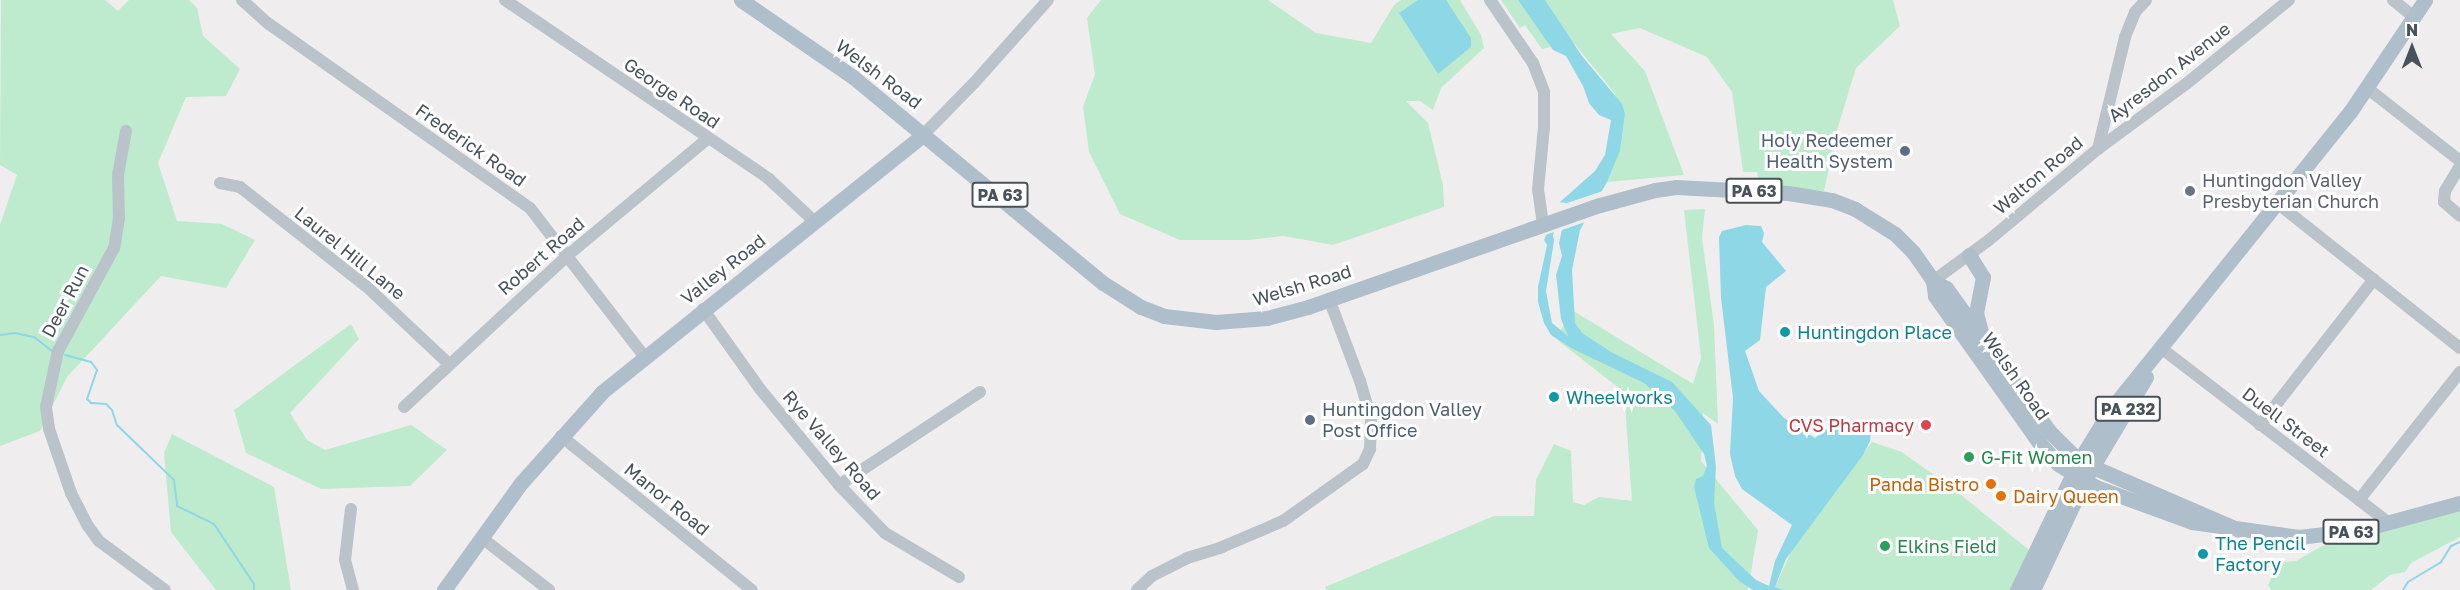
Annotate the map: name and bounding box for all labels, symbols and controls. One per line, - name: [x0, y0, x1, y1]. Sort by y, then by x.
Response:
- street label: Ayresdon Avenue: [2104, 18, 2234, 126]
- north arrow: [2382, 18, 2442, 78]
- text: N: [2406, 20, 2418, 40]
- street label: Welsh Road: [832, 35, 926, 113]
- street label: George Road: [620, 53, 724, 133]
- street label: Frederick Road: [412, 99, 530, 191]
- place label: Holy Redeemer Health System: [1761, 130, 1893, 172]
- street label: Walton Road: [1989, 131, 2087, 219]
- marker: Holy Redeemer Health System: [1898, 144, 1912, 158]
- place label: Huntingdon Valley Presbyterian Church: [2202, 170, 2379, 213]
- road number: PA 63: [1726, 178, 1782, 204]
- road number: PA 63: [972, 182, 1028, 208]
- marker: Huntingdon Valley Presbyterian Church: [2183, 184, 2197, 198]
- street label: Laurel Hill Lane: [290, 202, 410, 304]
- street label: Robert Road: [493, 213, 589, 299]
- street label: Valley Road: [676, 229, 770, 309]
- street label: Welsh Road: [1250, 260, 1354, 310]
- street label: Deer Run: [37, 261, 93, 341]
- place label: Huntingdon Place: [1797, 321, 1952, 343]
- marker: Huntingdon Place: [1778, 325, 1792, 339]
- street label: Welsh Road: [1978, 328, 2054, 424]
- street label: Duell Street: [2238, 382, 2334, 462]
- street label: Rye Valley Road: [779, 386, 885, 504]
- place label: Wheelworks: [1566, 386, 1673, 408]
- marker: Wheelworks: [1547, 390, 1561, 404]
- road number: PA 232: [2094, 396, 2162, 422]
- place label: Huntingdon Valley Post Office: [1322, 399, 1482, 442]
- marker: Huntingdon Valley Post Office: [1303, 413, 1317, 427]
- place label: CVS Pharmacy: [1789, 414, 1914, 436]
- marker: CVS Pharmacy: [1919, 418, 1933, 432]
- place label: G-Fit Women: [1981, 446, 2093, 468]
- marker: G-Fit Women: [1962, 450, 1976, 464]
- street label: Manor Road: [620, 458, 714, 540]
- place label: Panda Bistro: [1869, 473, 1979, 495]
- marker: Panda Bistro: [1984, 477, 1998, 491]
- place label: Dairy Queen: [2013, 485, 2119, 507]
- marker: Dairy Queen: [1994, 489, 2008, 503]
- road number: PA 63: [2322, 519, 2380, 545]
- place label: The Pencil Factory: [2215, 533, 2306, 576]
- place label: Elkins Field: [1897, 535, 1996, 557]
- marker: Elkins Field: [1878, 539, 1892, 553]
- marker: The Pencil Factory: [2196, 547, 2210, 561]

